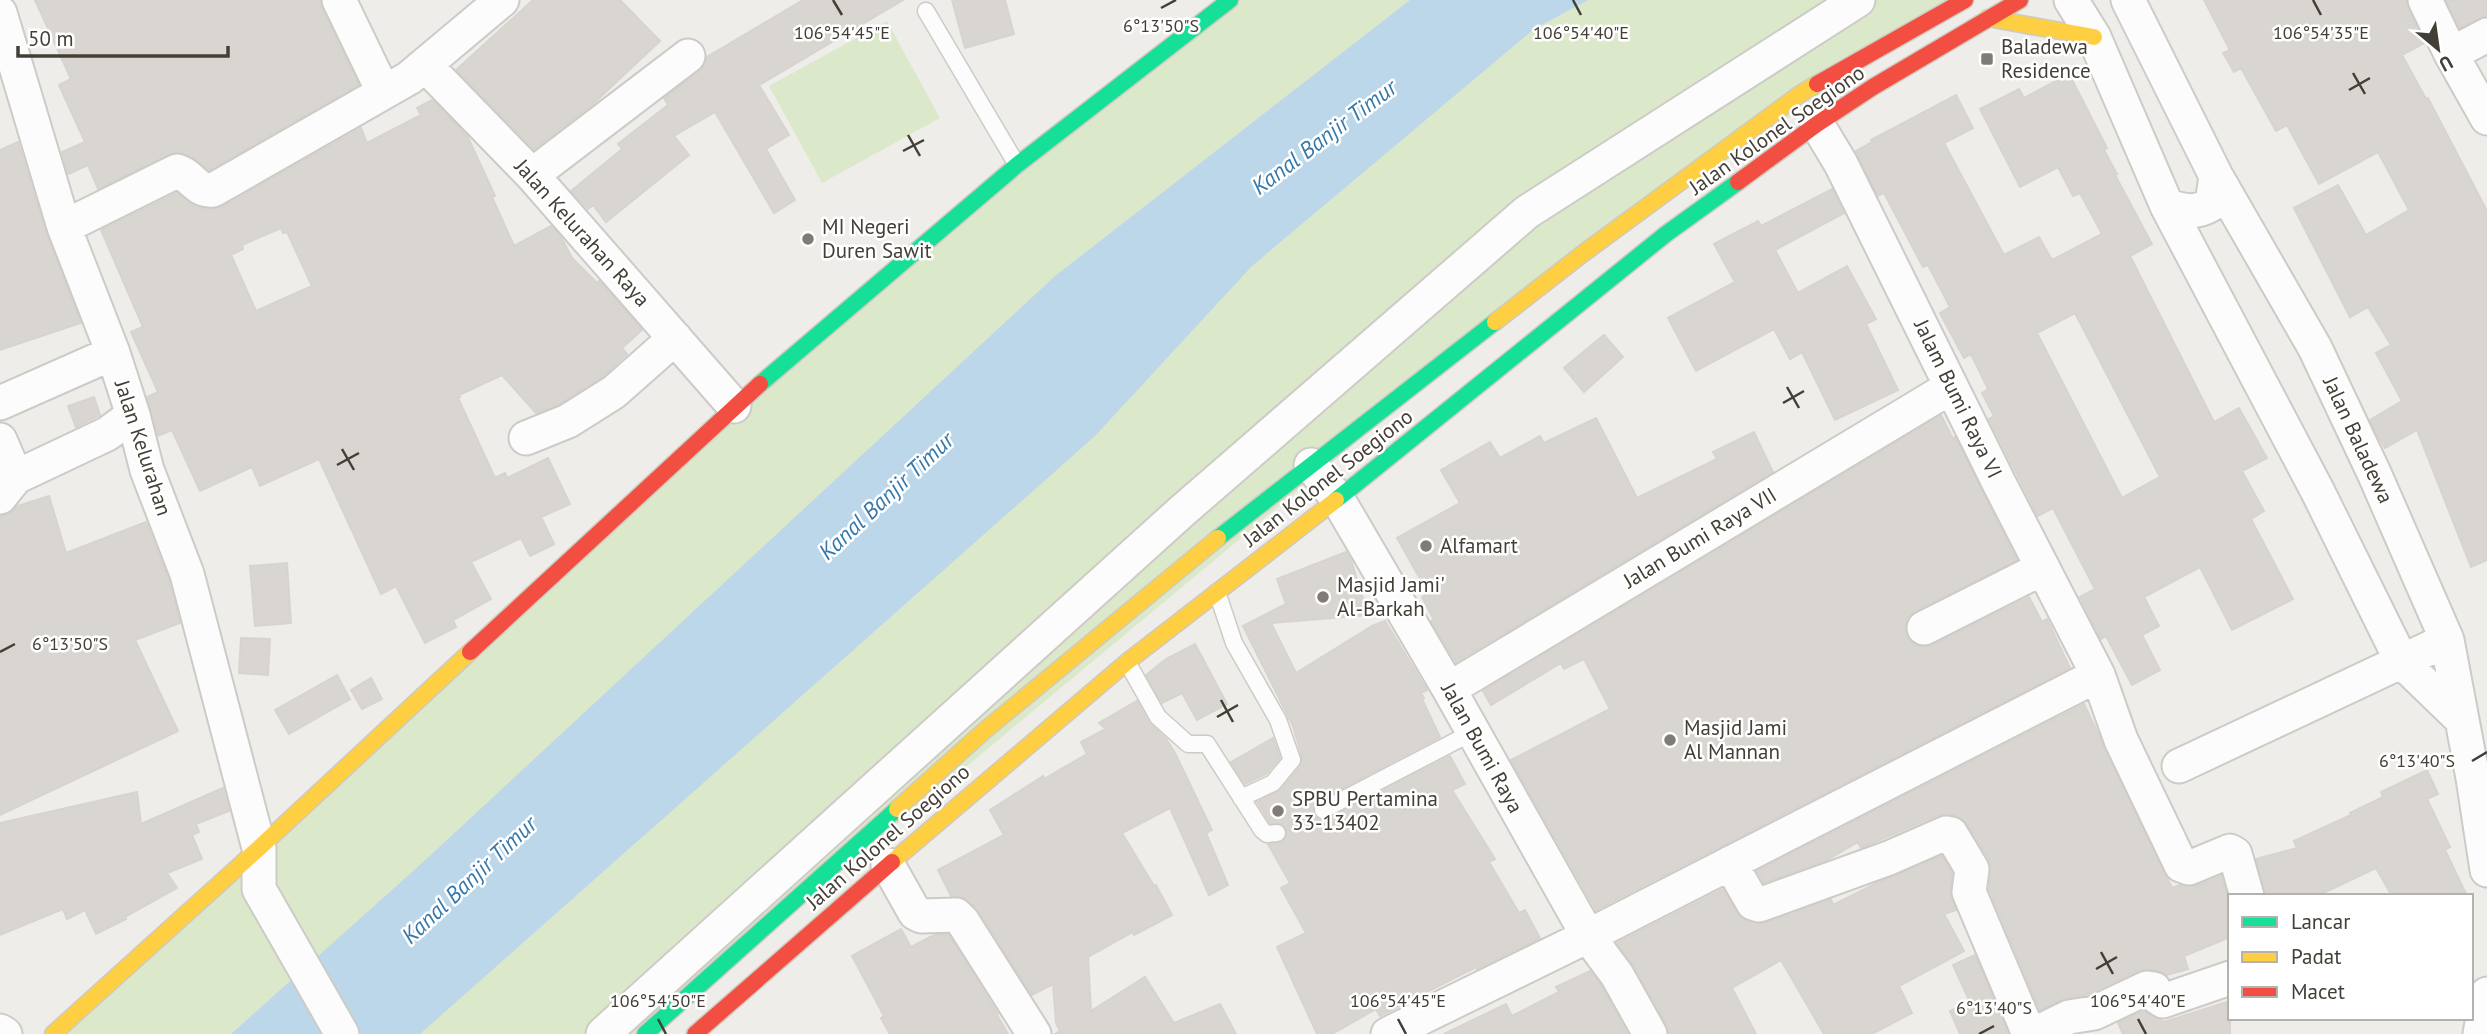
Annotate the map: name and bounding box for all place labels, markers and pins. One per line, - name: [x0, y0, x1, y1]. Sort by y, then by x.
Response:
- place label: Baladewa Residence: [2001, 33, 2091, 84]
- marker: Baladewa Residence: [1979, 51, 1995, 67]
- place label: MI Negeri Duren Sawit: [822, 213, 932, 264]
- marker: MI Negeri Duren Sawit: [800, 231, 816, 247]
- place label: Alfamart: [1440, 532, 1518, 559]
- marker: Alfamart: [1418, 538, 1434, 554]
- place label: Masjid Jami' Al-Barkah: [1337, 571, 1445, 622]
- marker: Masjid Jami' Al-Barkah: [1315, 589, 1331, 605]
- place label: Masjid Jami Al Mannan: [1684, 714, 1787, 765]
- marker: Masjid Jami Al Mannan: [1662, 732, 1678, 748]
- place label: SPBU Pertamina 33-13402: [1292, 785, 1438, 836]
- marker: SPBU Pertamina 33-13402: [1270, 803, 1286, 819]

